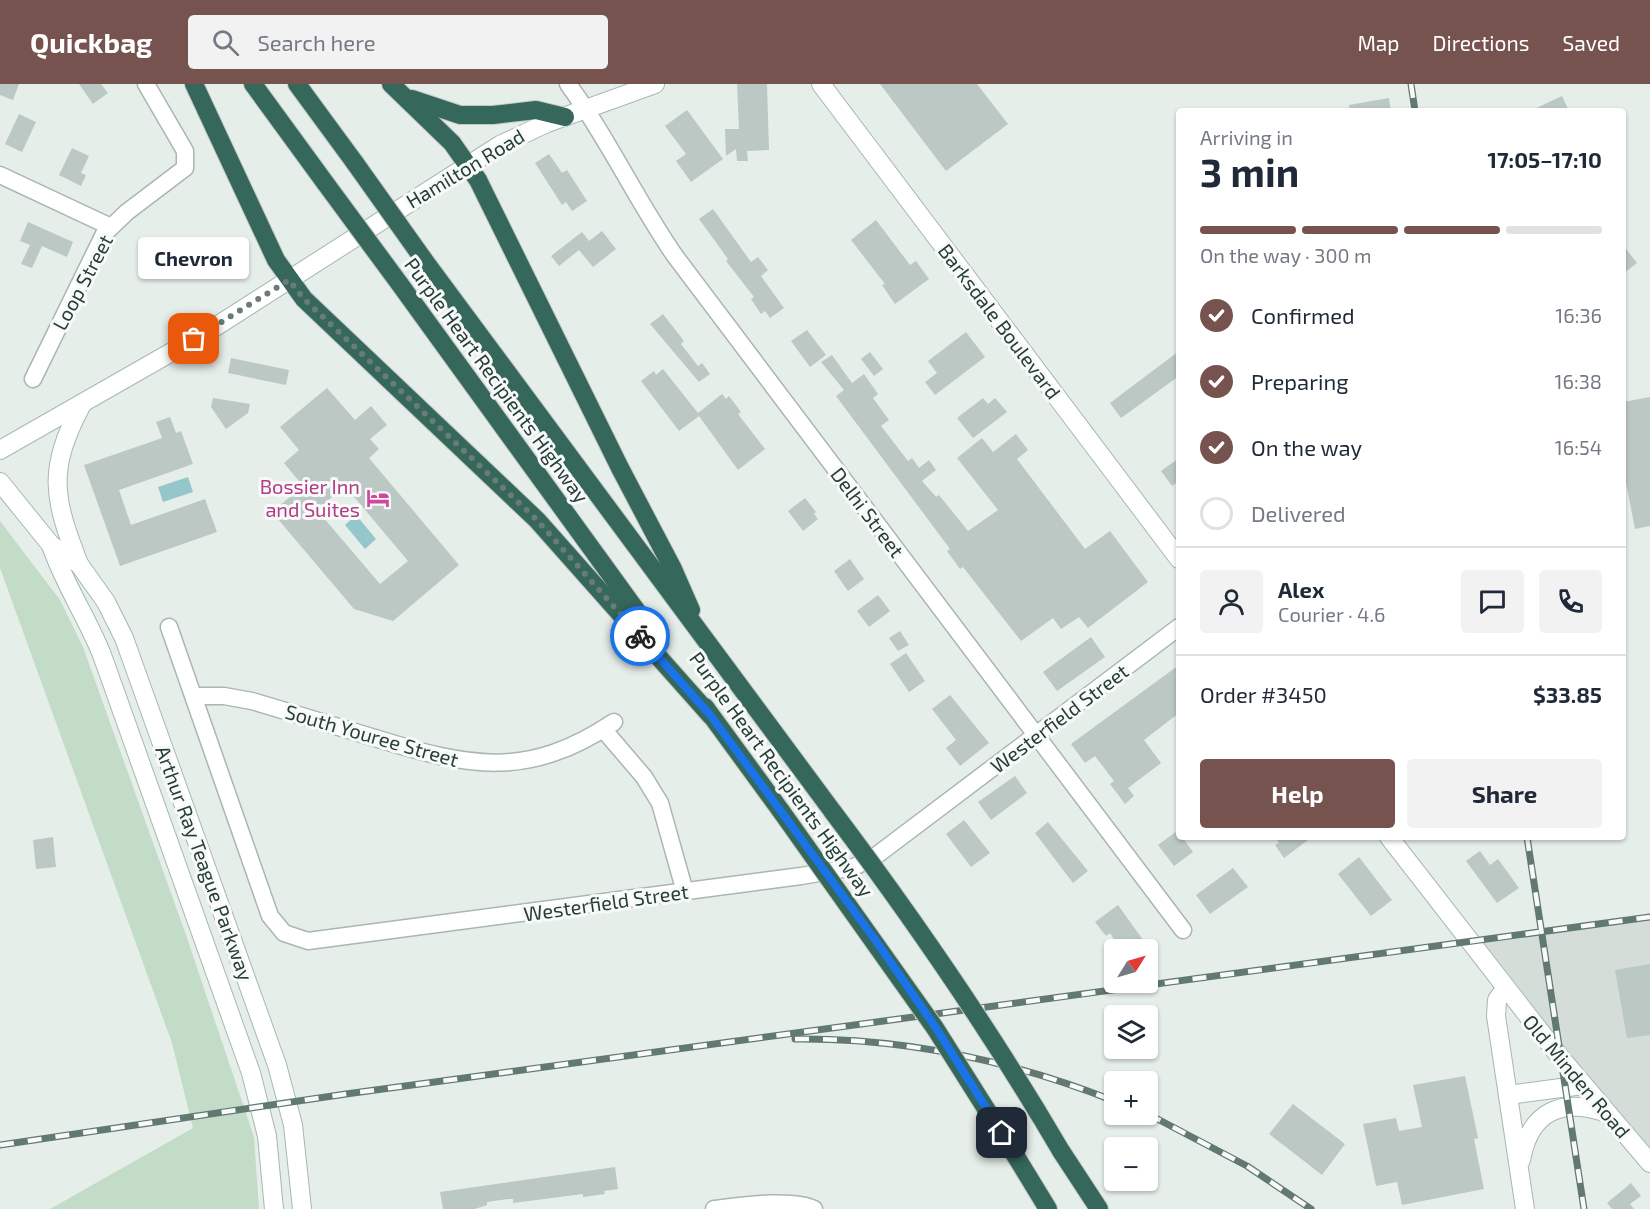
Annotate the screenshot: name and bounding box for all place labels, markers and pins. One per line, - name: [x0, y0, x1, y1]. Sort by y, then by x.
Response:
- callout: Chevron: [138, 237, 250, 279]
- pin: [168, 313, 219, 364]
- place label: Bossier Inn and Suites: [260, 474, 360, 521]
- hotel icon: Bossier Inn and Suites: [365, 485, 391, 511]
- pin: [976, 1107, 1027, 1158]

